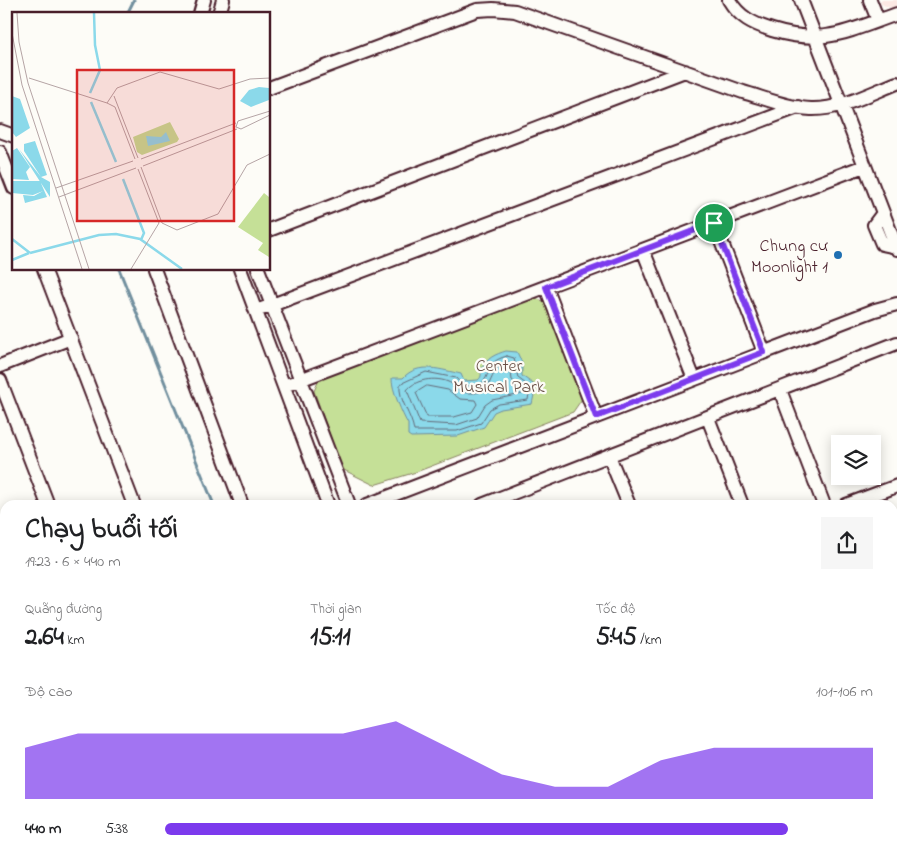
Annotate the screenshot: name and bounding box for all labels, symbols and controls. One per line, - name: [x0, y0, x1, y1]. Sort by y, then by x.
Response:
- inset map: [12, 12, 270, 270]
- pin: [693, 202, 735, 244]
- icon: arrive: [700, 209, 728, 237]
- place label: Chung cư Moonlight 1: [751, 234, 828, 282]
- marker: Chung cư Moonlight 1: [832, 249, 844, 261]
- park label: Center Musical Park: [453, 354, 545, 401]
- map controls: [831, 435, 881, 485]
- button: layers: [831, 435, 881, 485]
- text: Chạy buổi tối: [25, 510, 178, 551]
- button: share: [821, 517, 873, 569]
- text: 19:23 · 6 × 440 m: [25, 550, 121, 574]
- text: Quãng đường: [25, 599, 102, 620]
- text: Thời gian: [310, 599, 362, 620]
- text: Tốc độ: [596, 599, 635, 620]
- text: 2.64: [25, 620, 64, 656]
- text: 15:11: [310, 620, 351, 656]
- text: 5:45: [596, 620, 637, 656]
- text: km: [64, 630, 84, 651]
- text: /km: [637, 630, 662, 651]
- text: Độ cao: [25, 680, 73, 704]
- text: 101–106 m: [816, 680, 873, 704]
- text: 440 m: [25, 817, 62, 841]
- text: 5:38: [105, 817, 128, 841]

